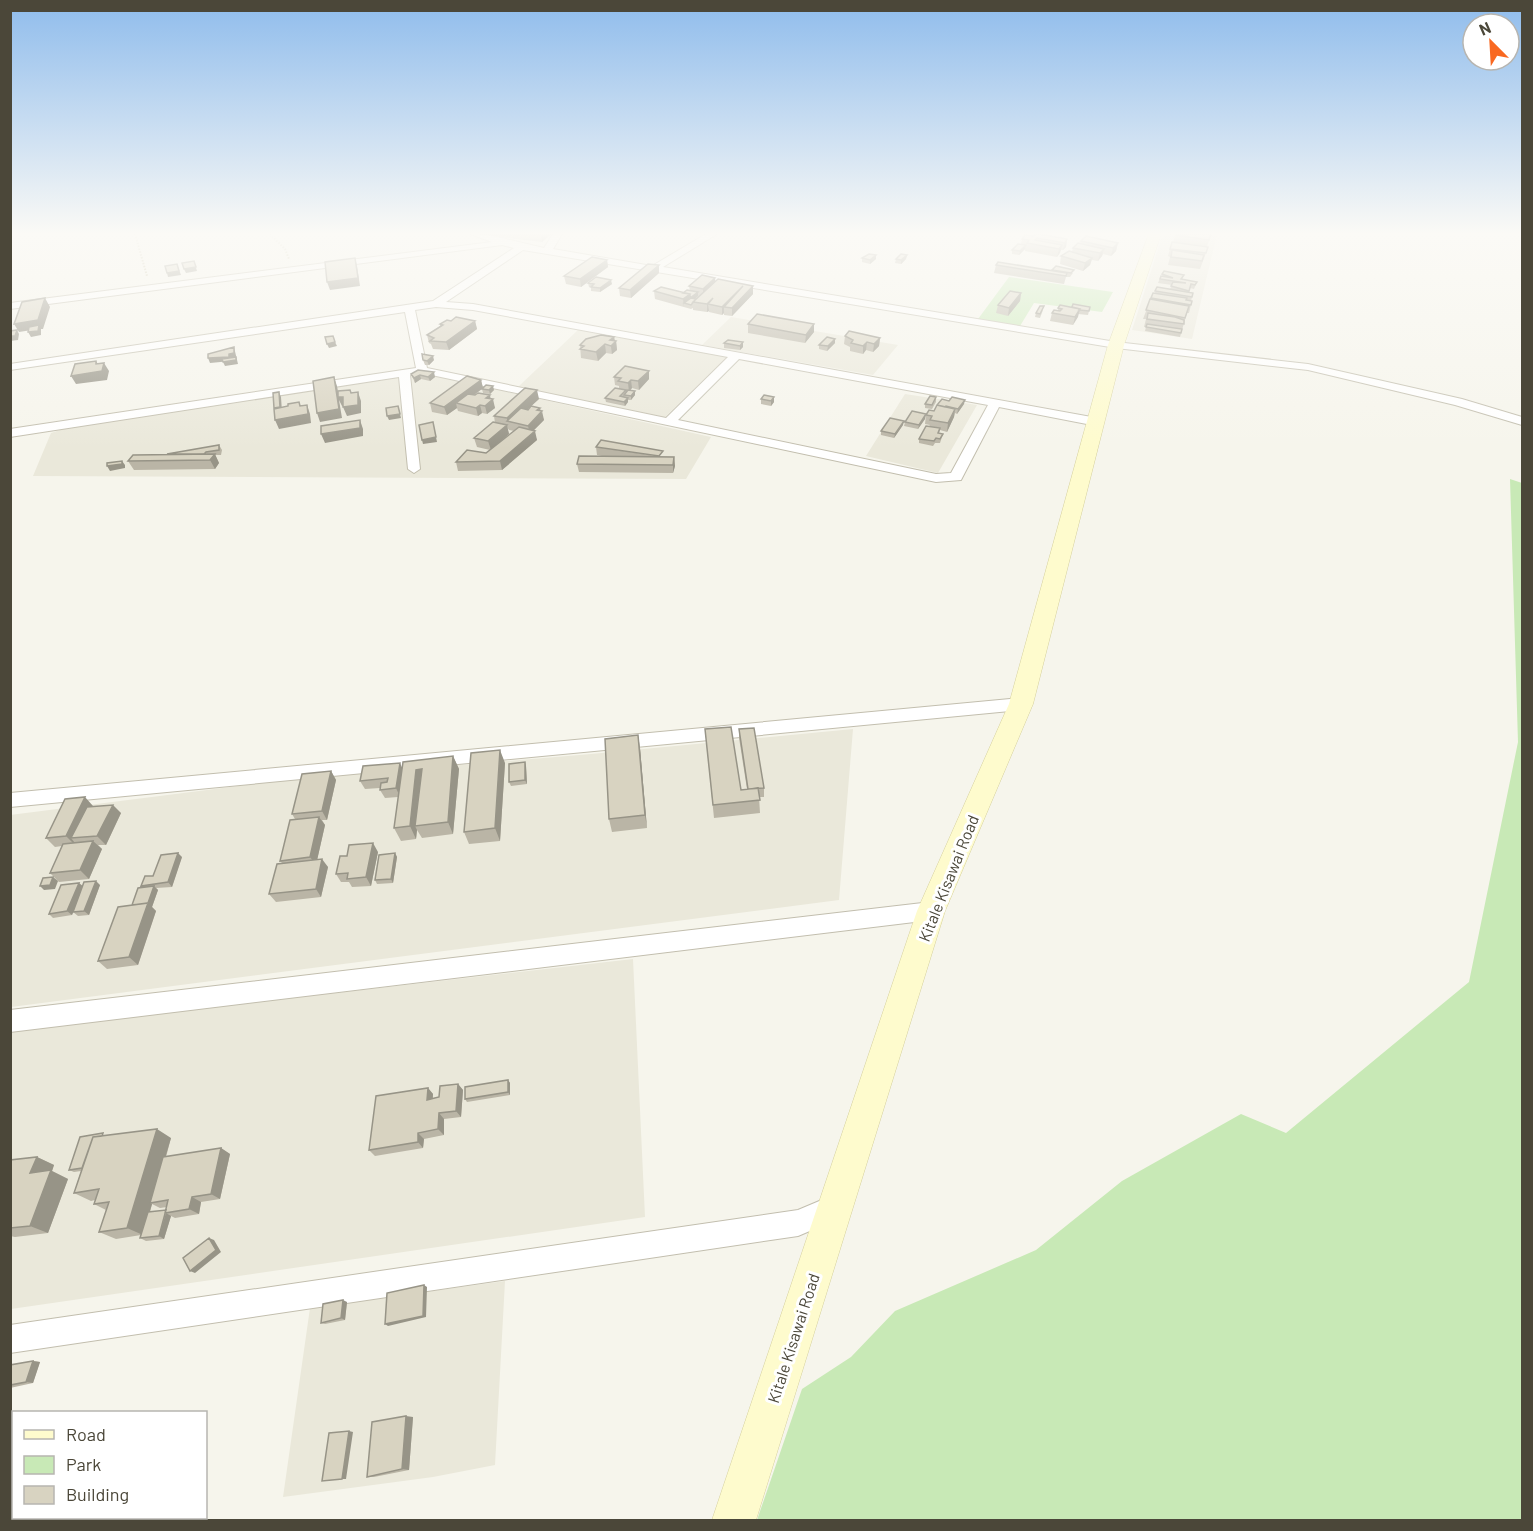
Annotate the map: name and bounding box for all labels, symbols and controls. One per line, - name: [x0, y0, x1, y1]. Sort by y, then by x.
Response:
- north arrow: [1461, 12, 1521, 72]
- text: N: [1476, 17, 1493, 39]
- street label: Kitale Kisawai Road: [914, 812, 982, 944]
- street label: Kitale Kisawai Road: [763, 1271, 823, 1405]
- legend: [12, 1411, 207, 1519]
- text: Road: [66, 1423, 106, 1445]
- text: Park: [66, 1453, 101, 1475]
- text: Building: [66, 1483, 129, 1505]

